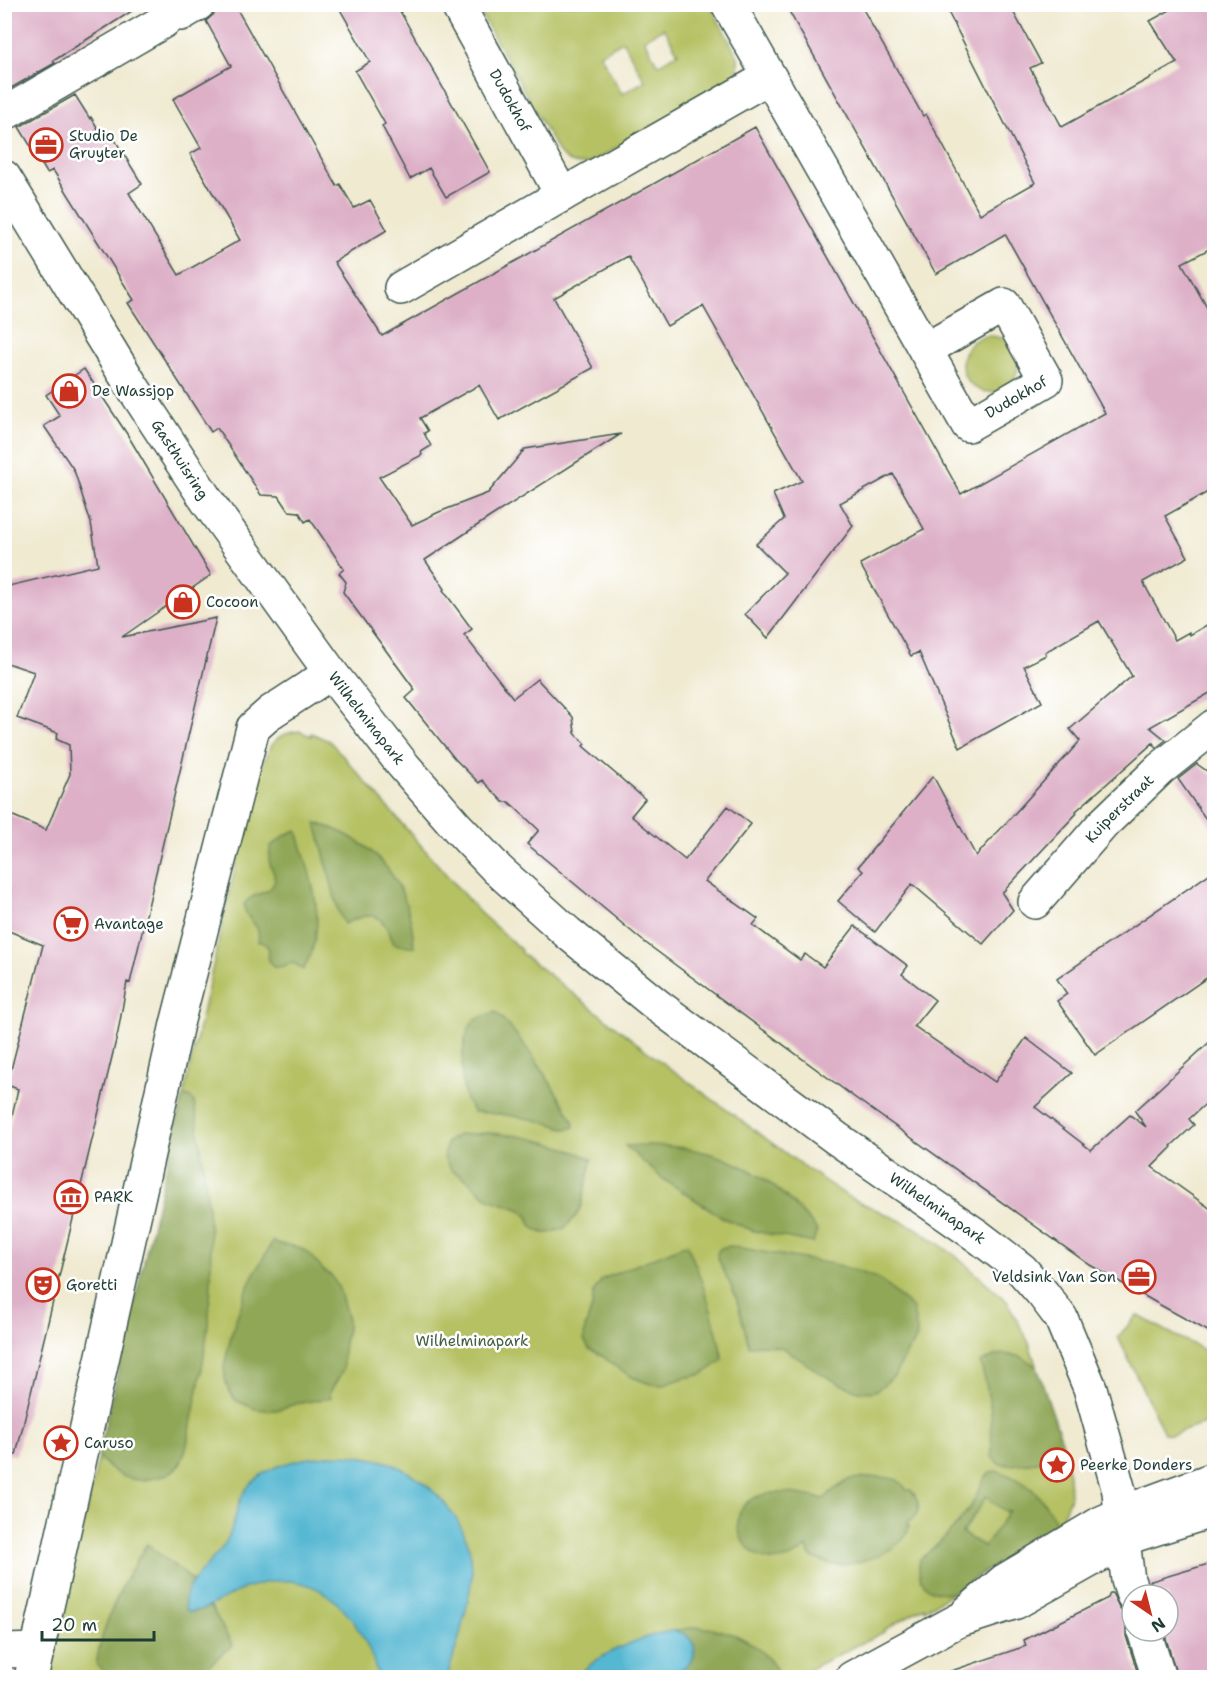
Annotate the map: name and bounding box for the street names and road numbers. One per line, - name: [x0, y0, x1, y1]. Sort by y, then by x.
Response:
- street label: Dudokhof: [485, 65, 536, 136]
- street label: Dudokhof: [981, 371, 1051, 423]
- street label: Gasthuisring: [147, 416, 213, 504]
- street label: Wilhelminapark: [324, 668, 409, 769]
- street label: Kuiperstraat: [1081, 770, 1158, 847]
- street label: Wilhelminapark: [885, 1168, 990, 1249]

